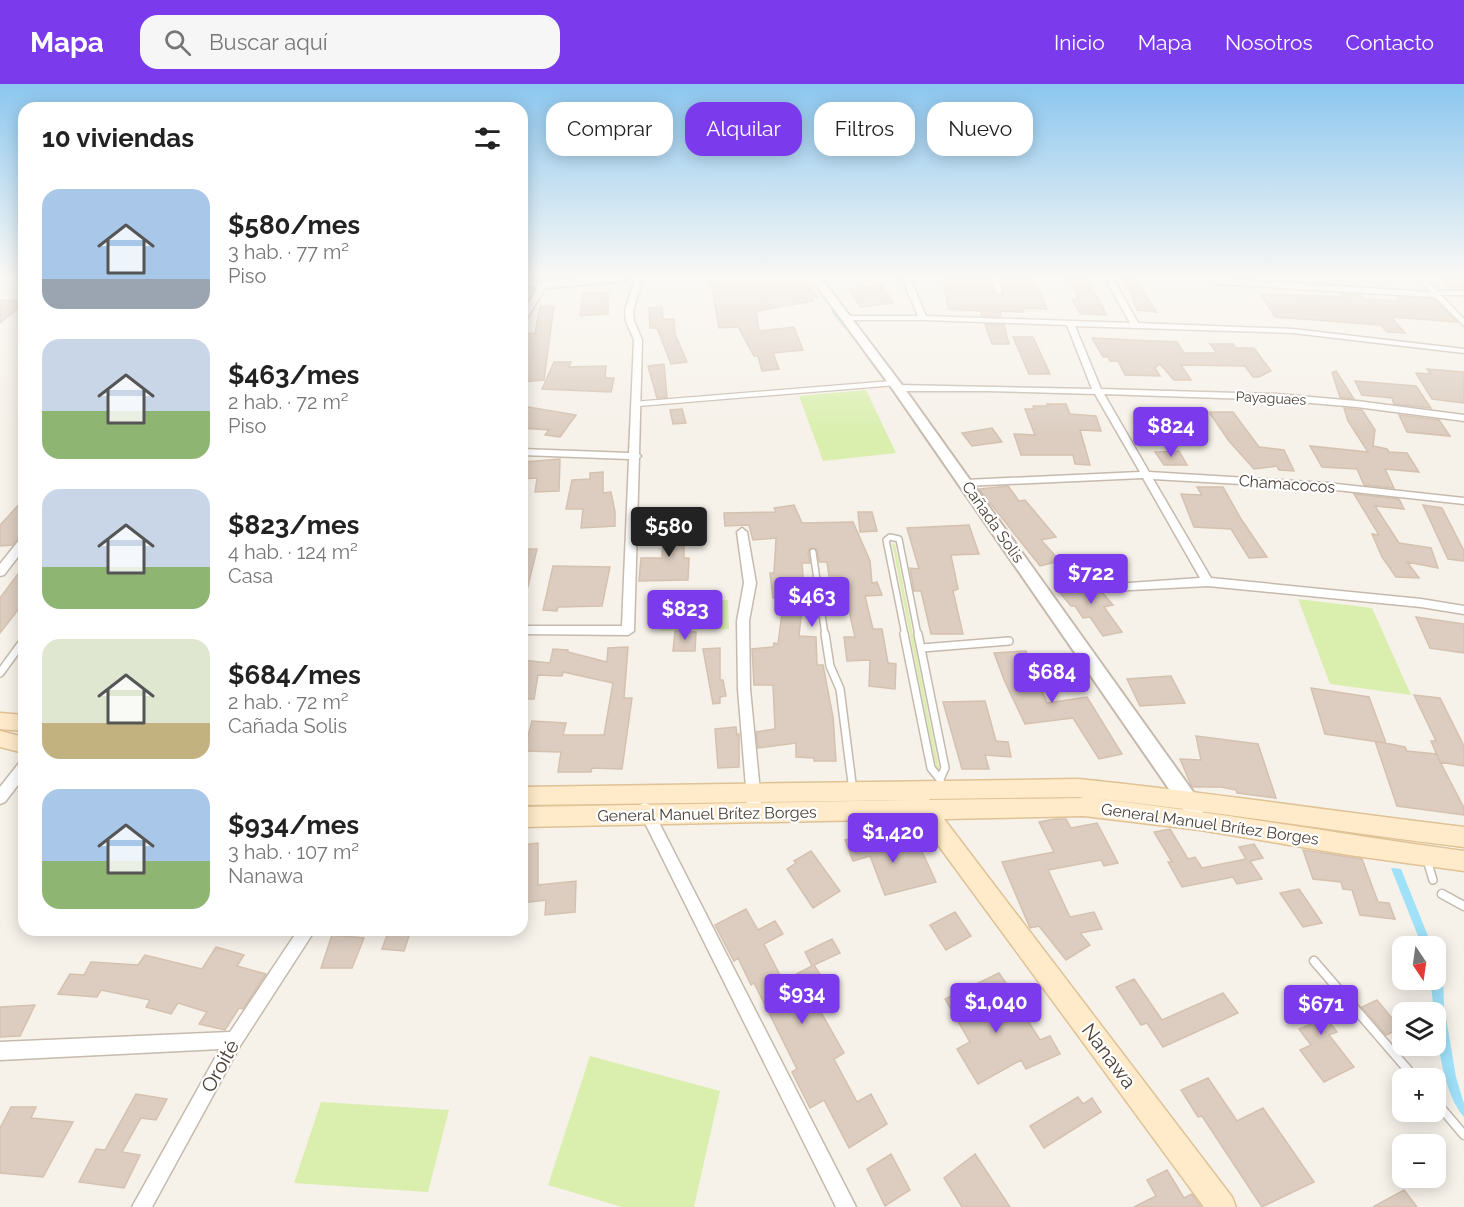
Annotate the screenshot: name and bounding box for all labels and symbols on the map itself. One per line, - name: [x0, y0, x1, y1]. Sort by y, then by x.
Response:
- street label: Payaguaes: [1235, 388, 1307, 408]
- pin: $824: [1135, 407, 1207, 458]
- street label: Chamacocos: [1238, 471, 1336, 497]
- street label: Cañada Solis: [958, 478, 1028, 567]
- pin: $580: [633, 507, 705, 558]
- pin: $722: [1055, 554, 1127, 605]
- pin: $463: [776, 577, 848, 628]
- pin: $823: [649, 590, 721, 641]
- pin: $684: [1016, 653, 1088, 704]
- street label: General Manuel Brítez Borges: [1100, 799, 1320, 849]
- street label: General Manuel Brítez Borges: [597, 803, 817, 825]
- pin: $1,420: [844, 813, 942, 864]
- north arrow: [1392, 936, 1446, 990]
- pin: $934: [766, 974, 838, 1025]
- pin: $1,040: [947, 983, 1045, 1034]
- pin: $671: [1285, 985, 1357, 1036]
- street label: Nanawa: [1077, 1019, 1141, 1093]
- street label: Oroité: [196, 1035, 244, 1096]

